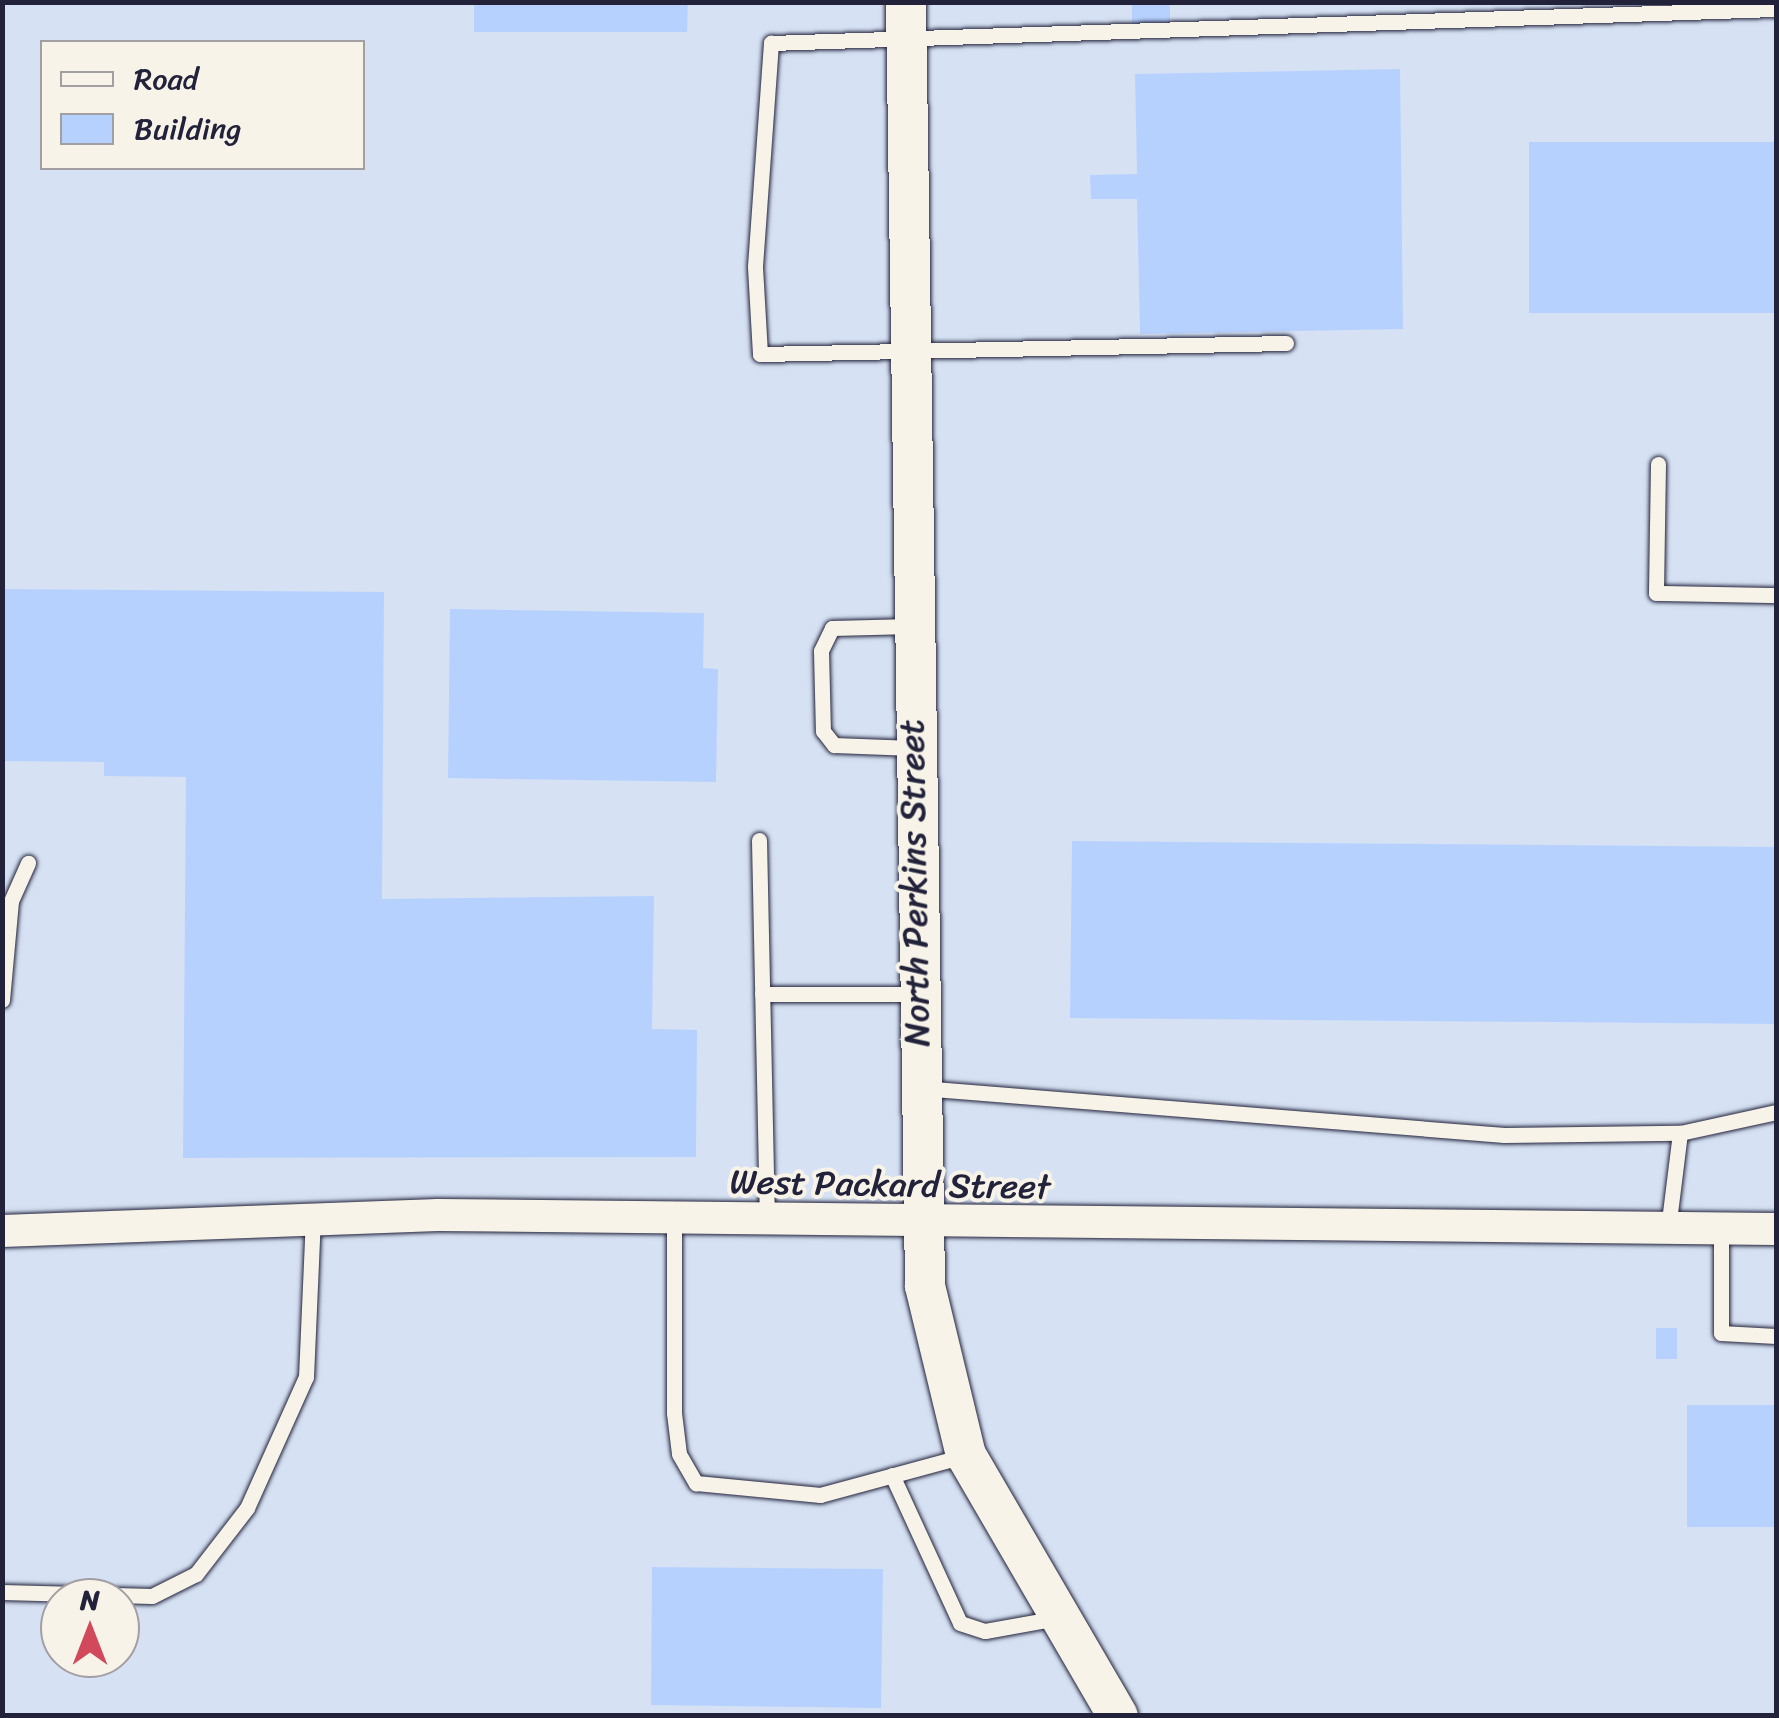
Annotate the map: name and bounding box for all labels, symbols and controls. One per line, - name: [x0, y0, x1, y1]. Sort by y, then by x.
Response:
- legend: [40, 40, 365, 170]
- text: Road: [134, 52, 198, 106]
- text: Building: [134, 102, 241, 156]
- street label: North Perkins Street: [890, 719, 938, 1047]
- street label: West Packard Street: [729, 1160, 1051, 1208]
- text: N: [80, 1575, 100, 1624]
- north arrow: [40, 1578, 140, 1678]

